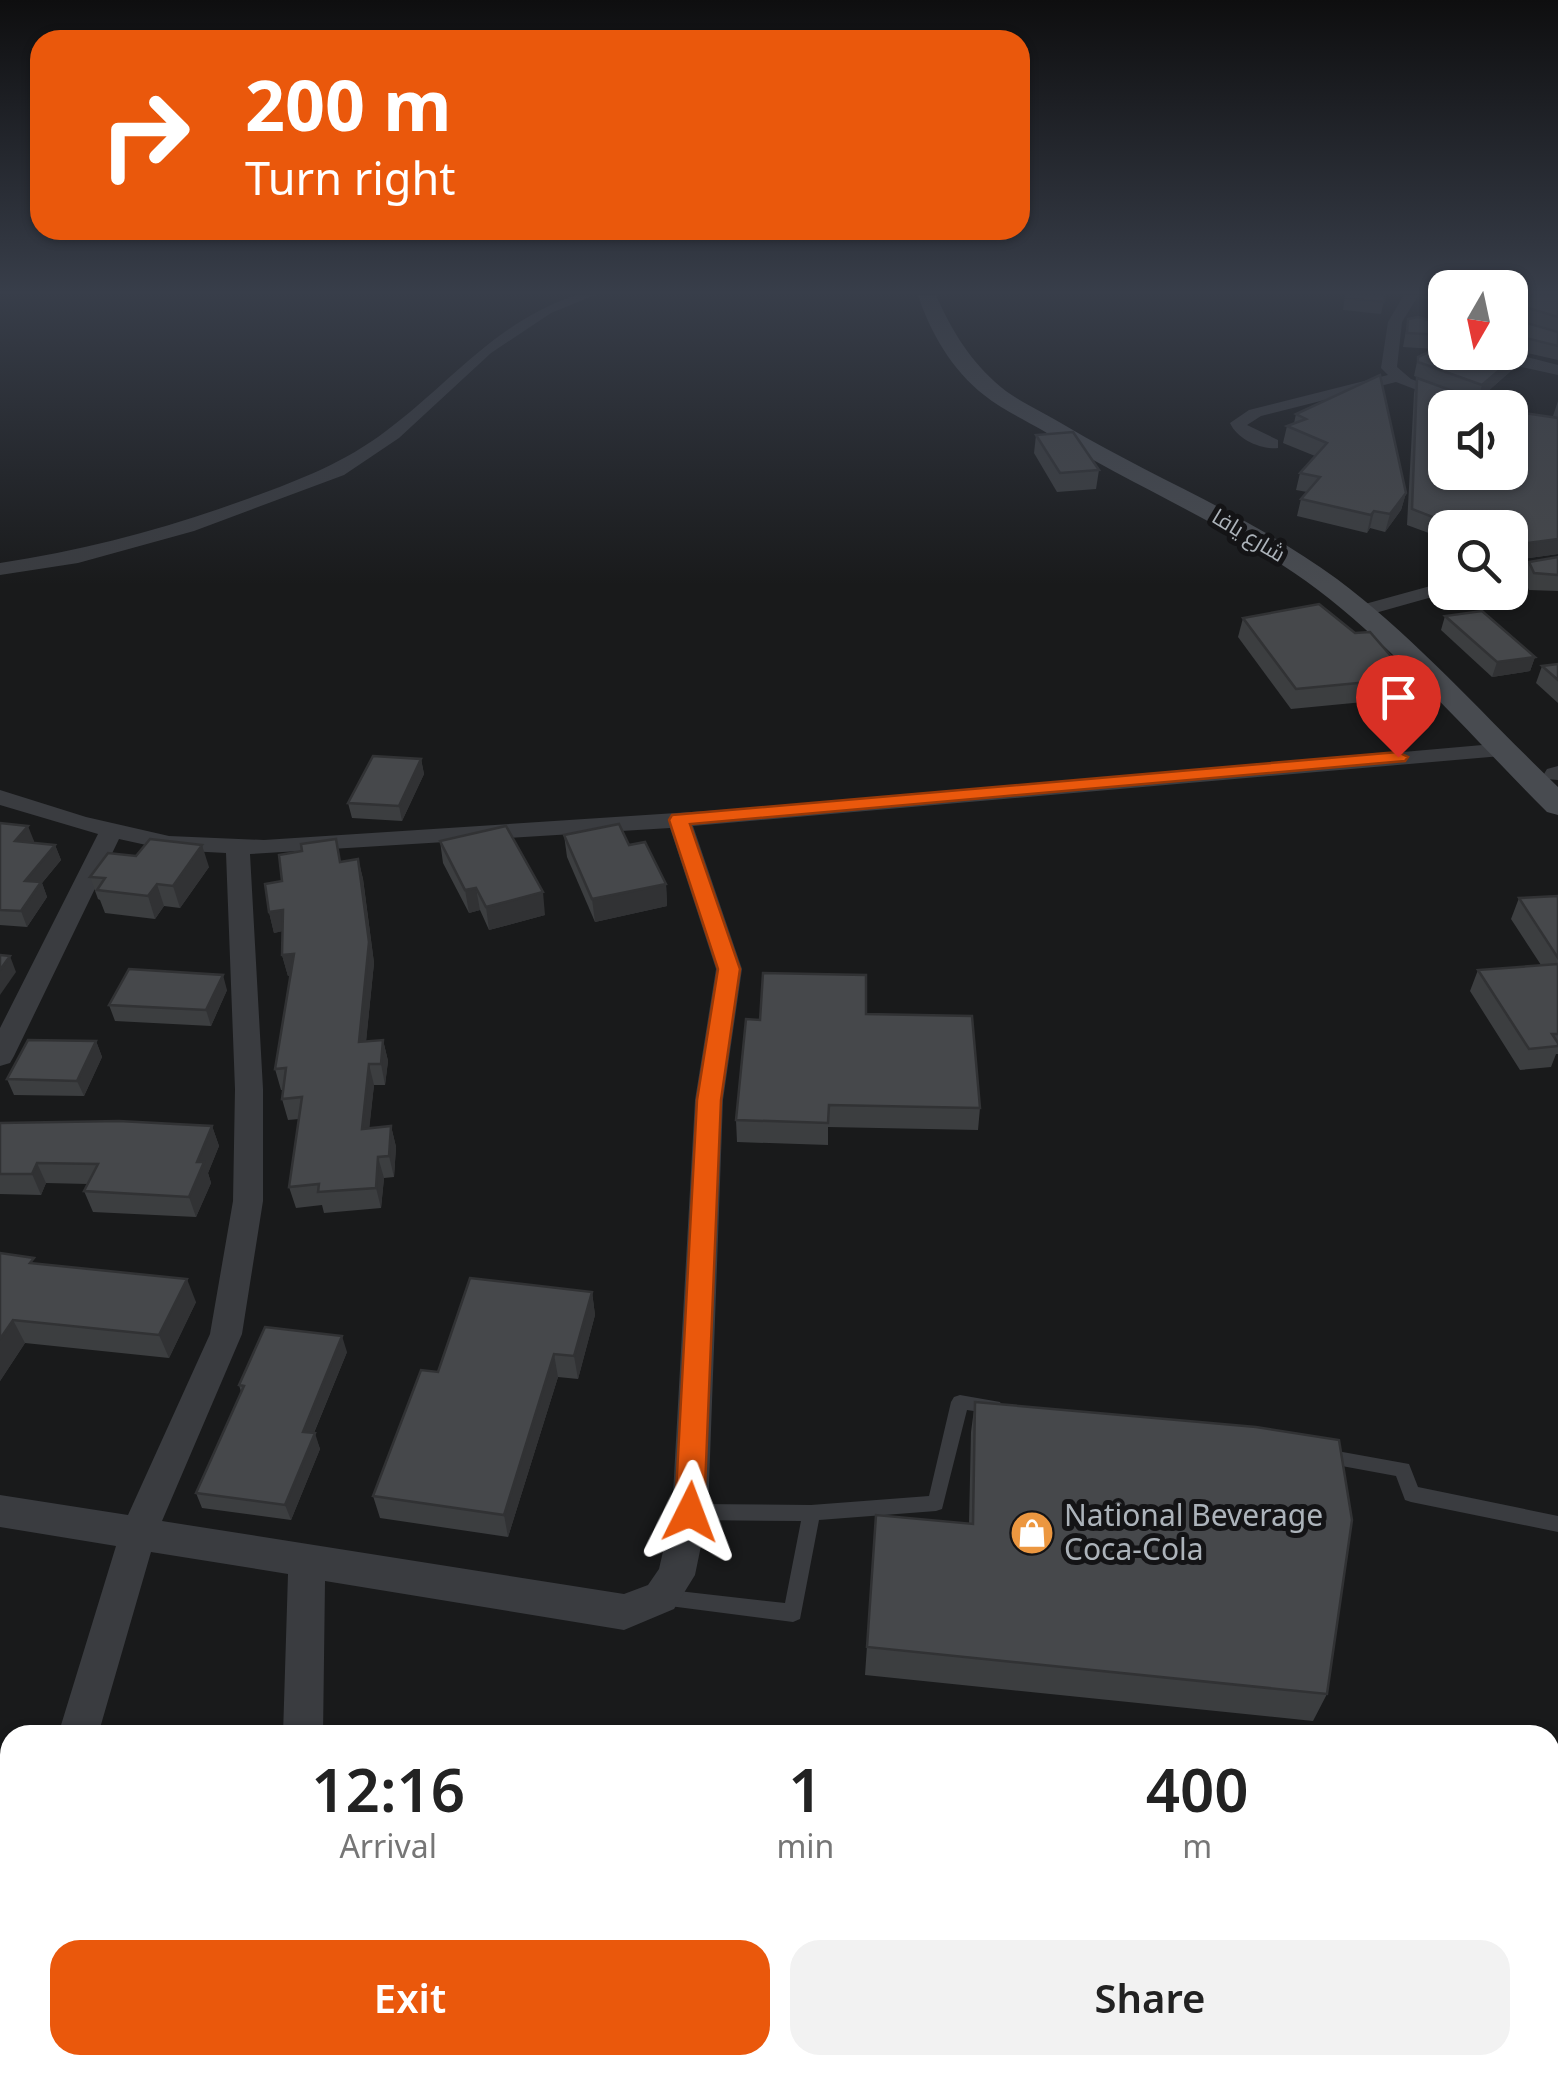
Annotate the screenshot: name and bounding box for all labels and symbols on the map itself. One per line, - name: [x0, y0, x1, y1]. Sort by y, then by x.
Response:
- north arrow: [1428, 270, 1528, 370]
- street label: شارع يافا: [1207, 501, 1292, 569]
- pin: [1356, 655, 1441, 758]
- position arrow: [638, 1460, 742, 1564]
- place label: National Beverage Coca-Cola: [1064, 1494, 1323, 1569]
- shop icon: National Beverage Coca-Cola: [1009, 1510, 1055, 1556]

